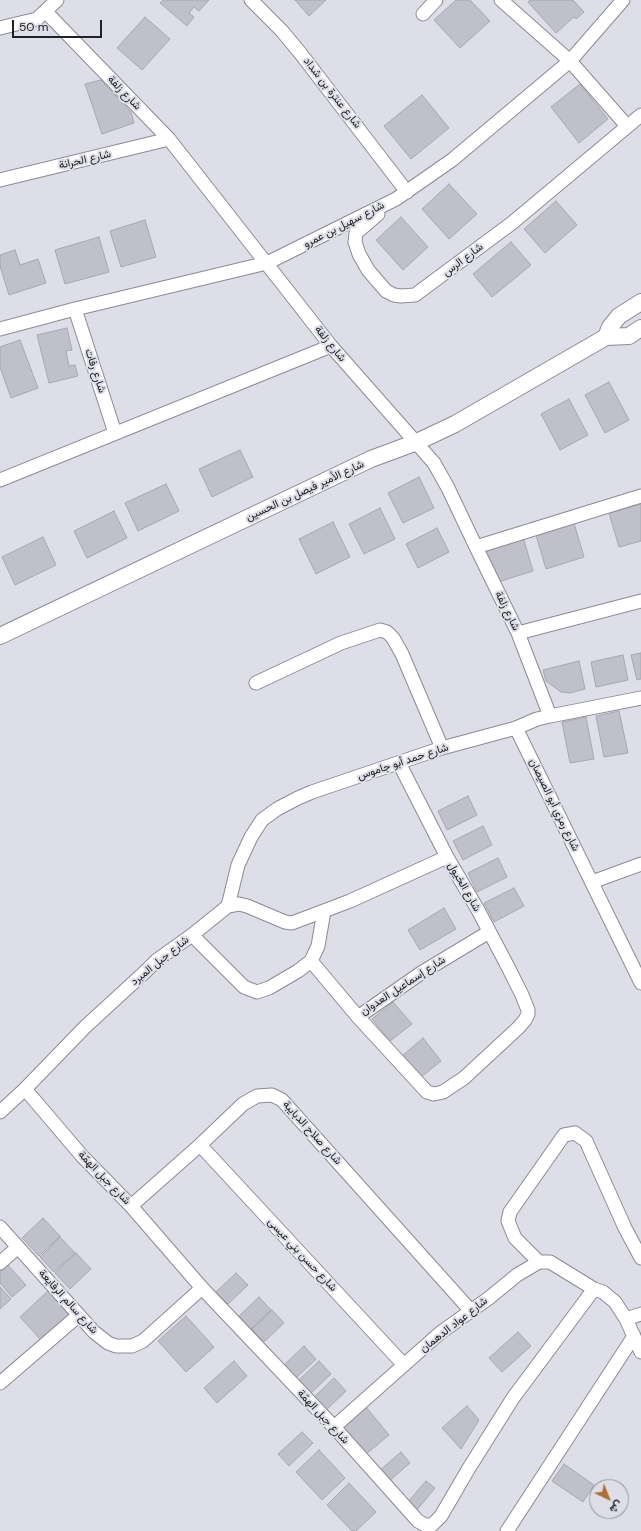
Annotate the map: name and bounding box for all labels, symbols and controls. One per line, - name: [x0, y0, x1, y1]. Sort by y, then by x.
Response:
- scale bar: [14, 12, 104, 38]
- text: 50 m: [19, 19, 48, 35]
- street label: شارع عنترة بن شداد: [300, 55, 364, 131]
- street label: شارع زلفة: [105, 73, 143, 113]
- street label: شارع الحرانة: [58, 148, 112, 172]
- street label: شارع سهيل بن عمرو: [301, 199, 387, 251]
- street label: شارع الرس: [440, 241, 486, 279]
- street label: شارع زلفة: [312, 323, 348, 365]
- street label: شارع رفات: [82, 347, 108, 395]
- street label: شارع الأمير فيصل بن الحسين: [244, 458, 366, 524]
- street label: شارع زلفة: [492, 589, 522, 633]
- street label: شارع حمد أبو جاموس: [356, 741, 450, 783]
- street label: شارع رمزي أبو الصيصان: [526, 757, 582, 853]
- street label: شارع الخيول: [445, 860, 483, 914]
- street label: شارع جبل المبرد: [128, 934, 192, 988]
- street label: شارع إسماعيل العدوان: [358, 954, 448, 1018]
- street label: شارع صلاح الدبايبة: [280, 1098, 344, 1168]
- street label: شارع جبل الهمّة: [75, 1148, 133, 1208]
- street label: شارع حسن بني عيسى: [265, 1215, 339, 1295]
- street label: شارع سالم الرفايعة: [36, 1267, 100, 1337]
- street label: شارع عواد الدهمان: [418, 1294, 490, 1356]
- street label: شارع جبل الهمّة: [294, 1387, 352, 1447]
- north arrow: [589, 1479, 629, 1519]
- text: ش: [607, 1497, 626, 1517]

